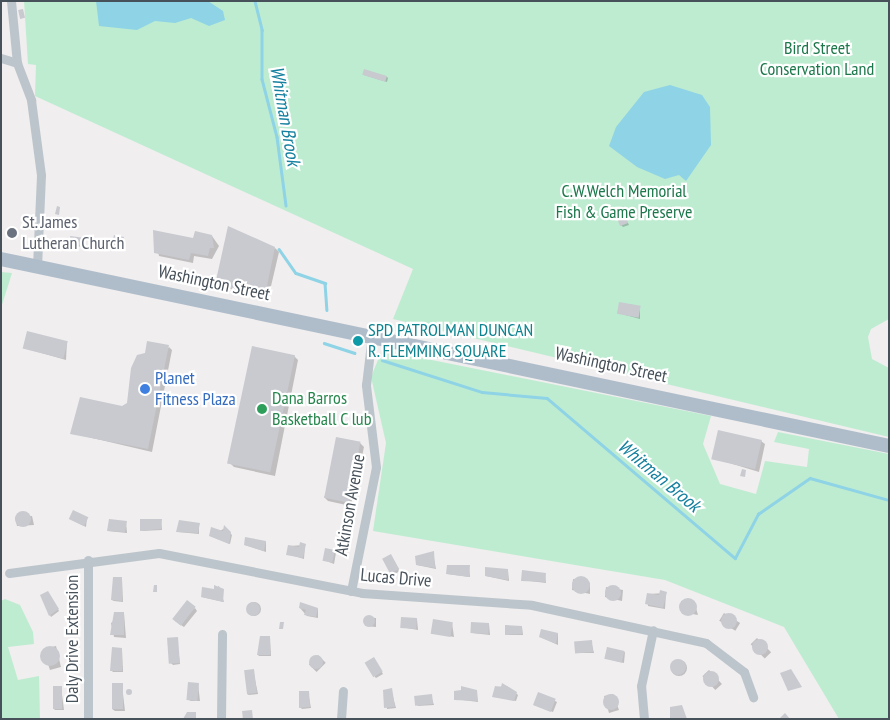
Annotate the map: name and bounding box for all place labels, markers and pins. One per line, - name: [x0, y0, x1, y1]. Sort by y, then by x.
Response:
- place label: St. James Lutheran Church: [22, 212, 124, 254]
- marker: St. James Lutheran Church: [6, 227, 18, 239]
- place label: SPD PATROLMAN DUNCAN R. FLEMMING SQUARE: [368, 320, 533, 362]
- marker: SPD PATROLMAN DUNCAN R. FLEMMING SQUARE: [352, 335, 364, 347]
- place label: Planet Fitness Plaza: [155, 368, 236, 410]
- marker: Planet Fitness Plaza: [139, 383, 151, 395]
- place label: Dana Barros Basketball C lub: [272, 388, 372, 430]
- marker: Dana Barros Basketball C lub: [256, 403, 268, 415]

